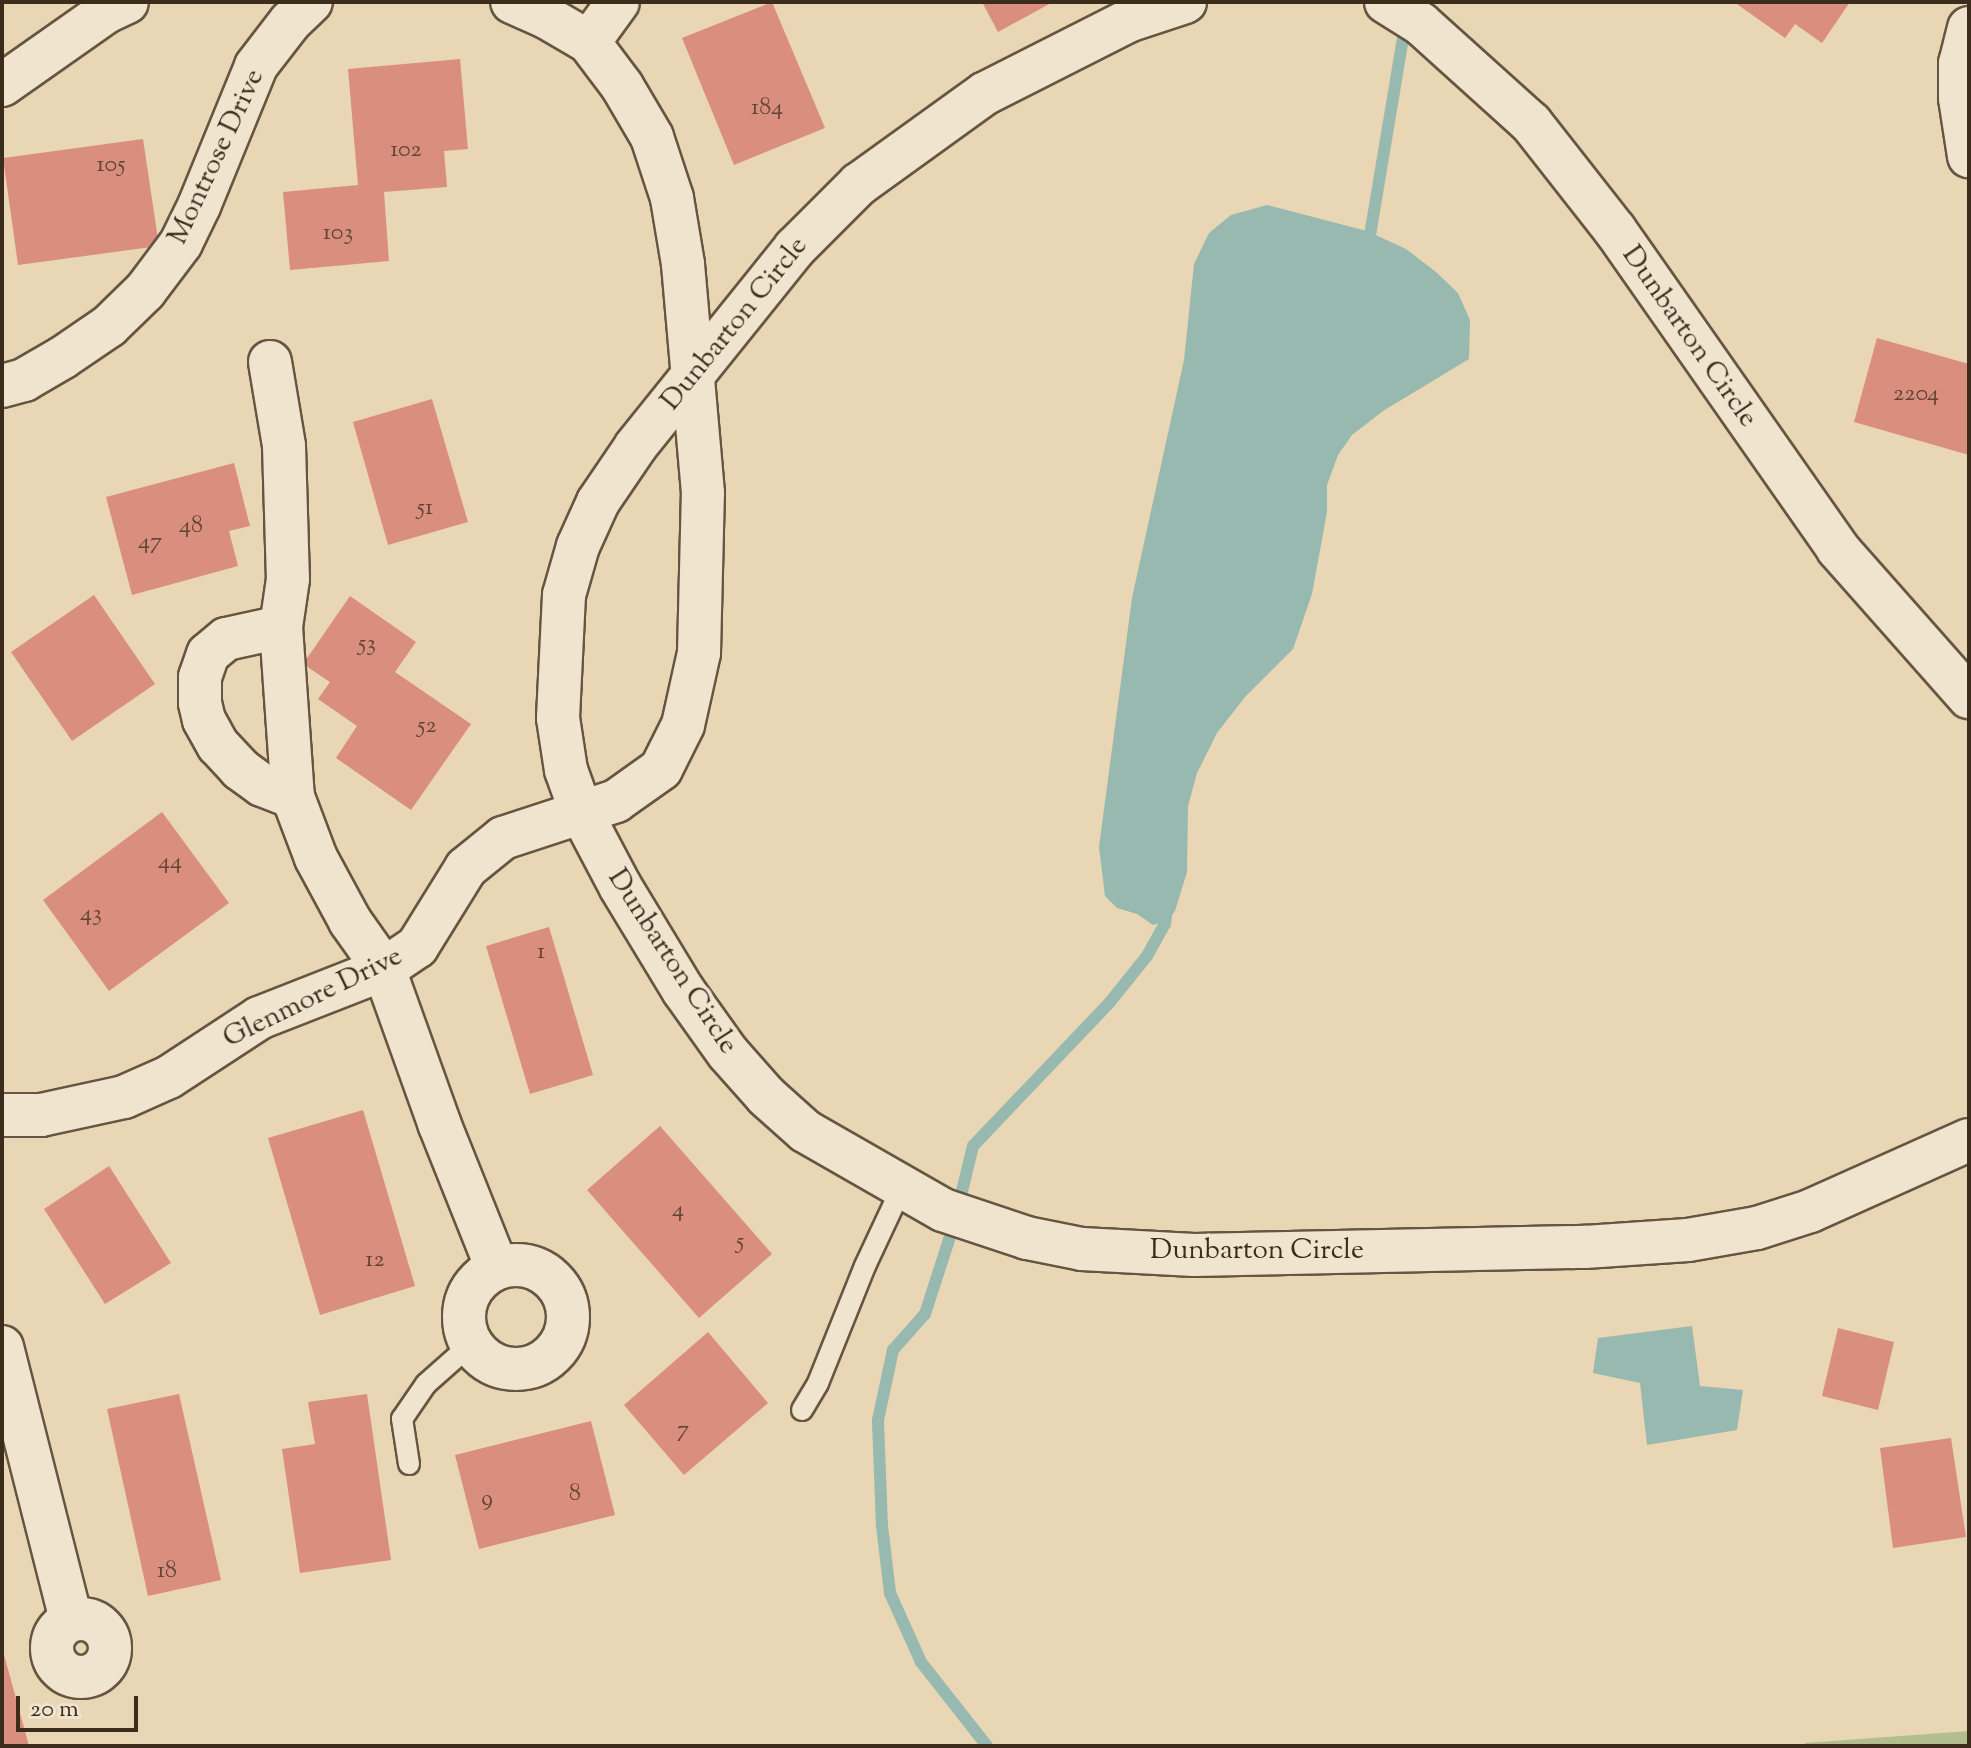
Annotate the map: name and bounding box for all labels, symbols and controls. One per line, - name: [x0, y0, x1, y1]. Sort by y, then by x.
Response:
- street label: Montrose Drive: [162, 64, 272, 250]
- house number: 184: [751, 95, 783, 123]
- house number: 102: [390, 137, 422, 165]
- house number: 105: [97, 152, 125, 180]
- house number: 103: [323, 220, 353, 248]
- street label: Dunbarton Circle: [655, 230, 815, 418]
- street label: Dunbarton Circle: [1614, 240, 1764, 434]
- house number: 2204: [1893, 381, 1939, 409]
- house number: 51: [417, 495, 433, 523]
- house number: 48: [179, 513, 203, 541]
- house number: 47: [138, 529, 162, 557]
- house number: 53: [358, 631, 376, 659]
- house number: 52: [417, 713, 437, 741]
- house number: 44: [158, 849, 182, 877]
- street label: Dunbarton Circle: [600, 863, 744, 1061]
- house number: 43: [80, 901, 102, 929]
- house number: 1: [537, 939, 545, 967]
- street label: Glenmore Drive: [218, 940, 408, 1056]
- house number: 4: [672, 1197, 684, 1225]
- house number: 5: [736, 1229, 744, 1257]
- street label: Dunbarton Circle: [1150, 1234, 1364, 1268]
- house number: 12: [365, 1247, 385, 1275]
- house number: 7: [677, 1417, 689, 1445]
- house number: 8: [569, 1481, 581, 1509]
- house number: 9: [481, 1486, 493, 1514]
- house number: 18: [157, 1558, 177, 1586]
- scale bar: [20, 1680, 142, 1730]
- text: 20 m: [30, 1693, 79, 1727]

